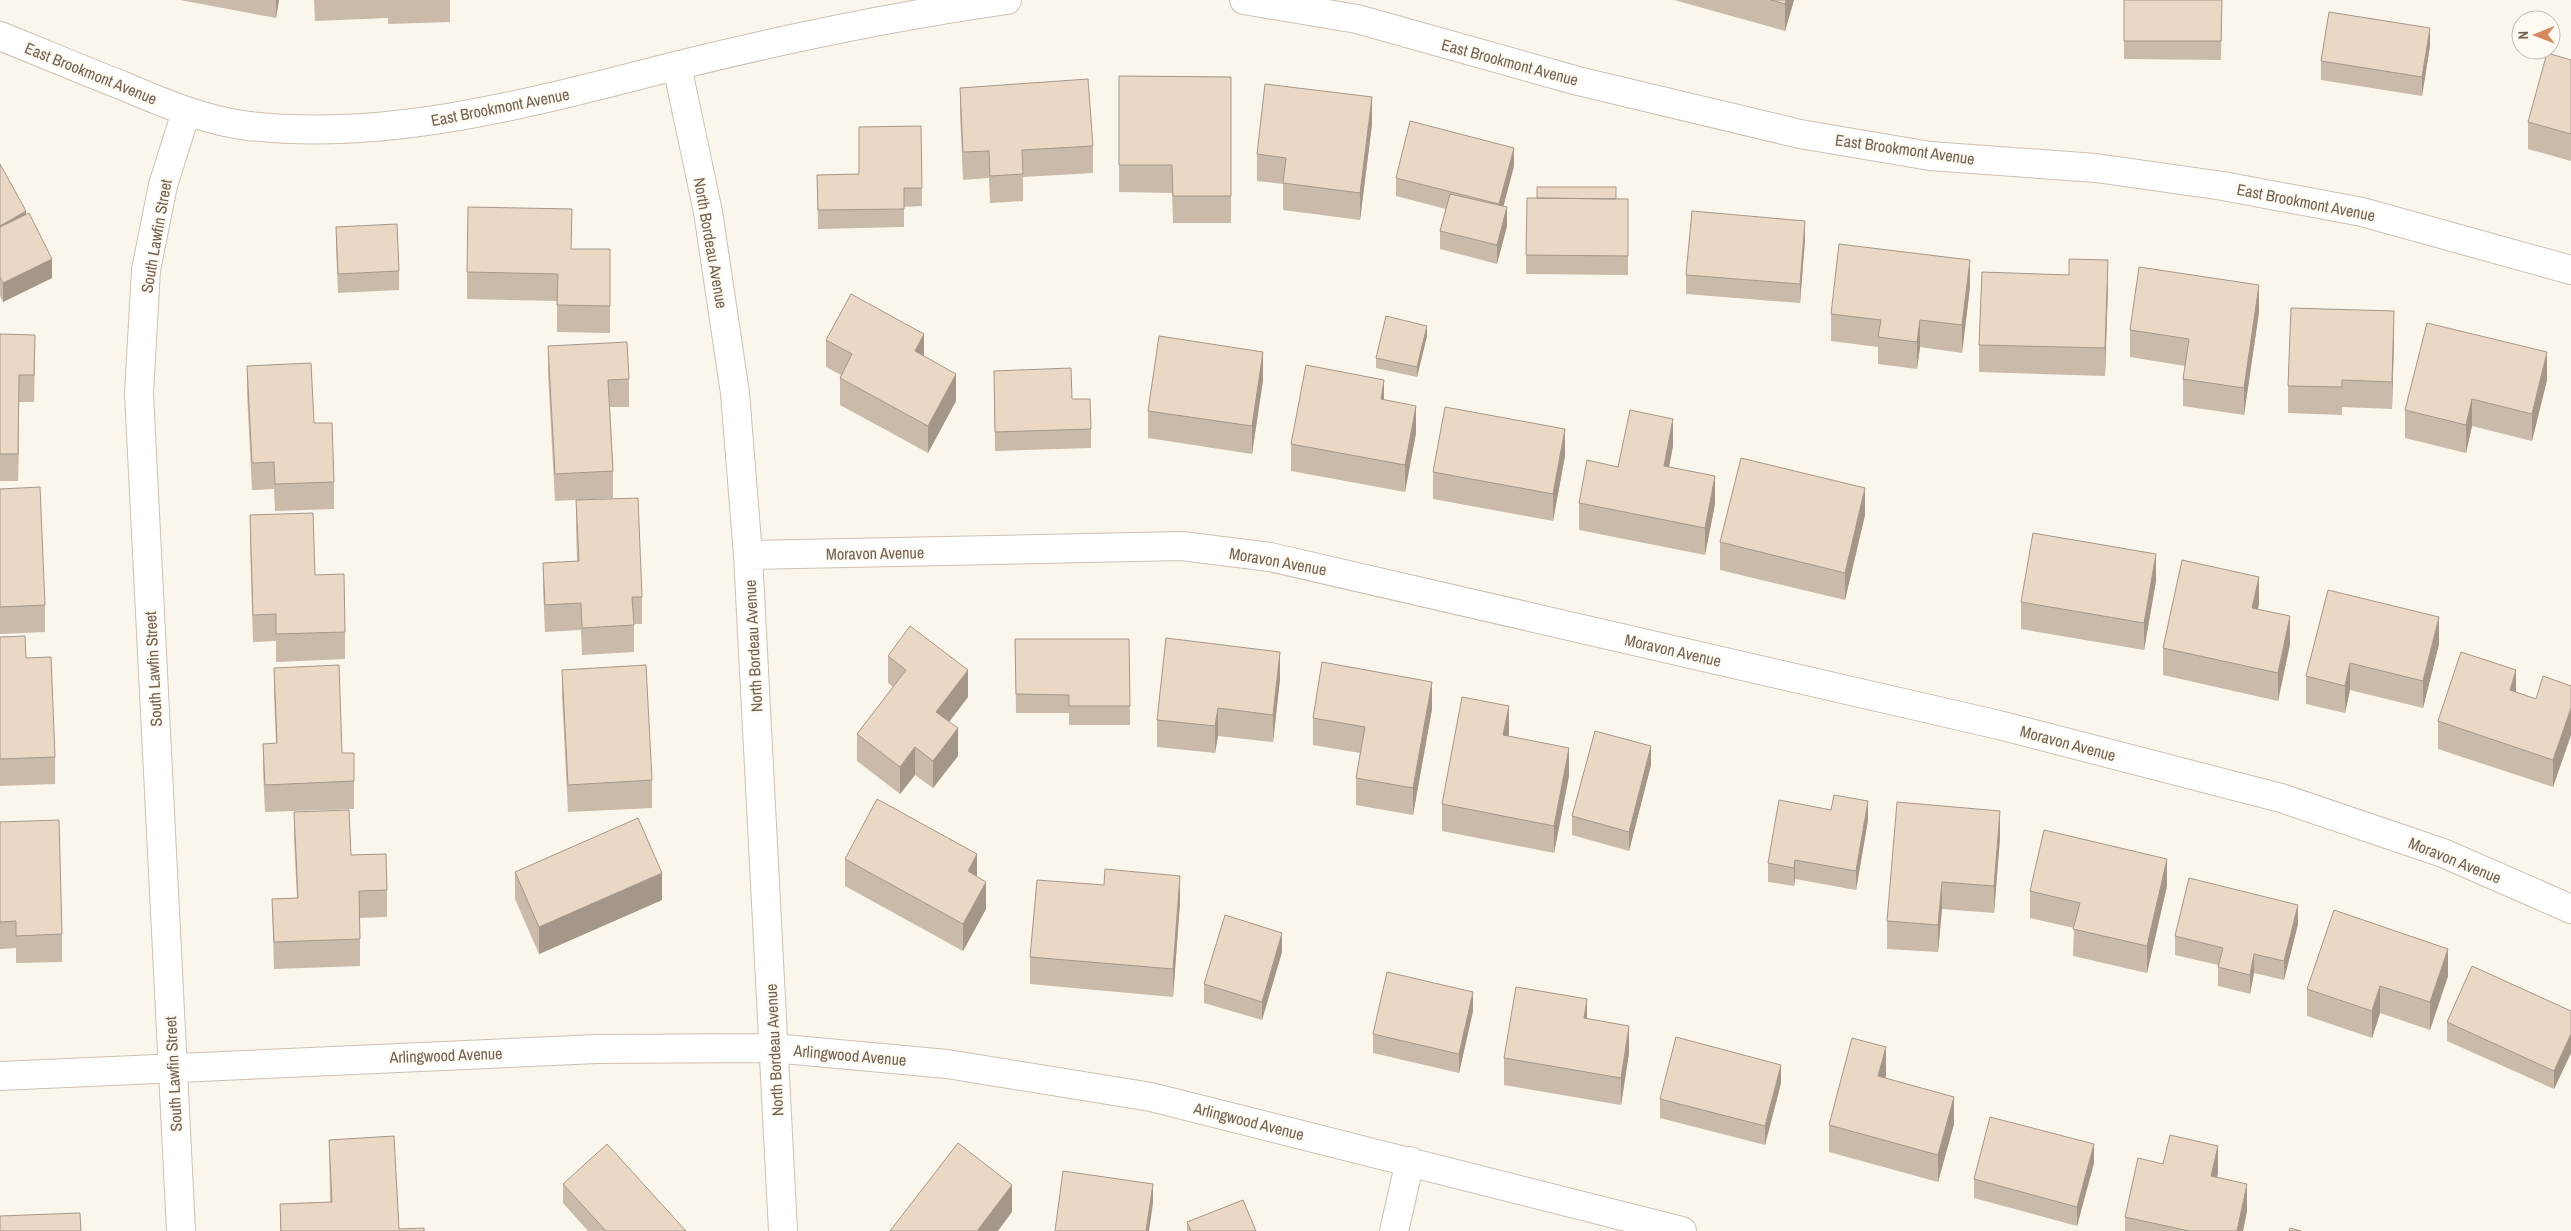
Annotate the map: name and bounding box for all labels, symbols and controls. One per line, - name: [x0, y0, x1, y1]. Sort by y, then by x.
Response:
- north arrow: [2511, 10, 2561, 60]
- text: N: [2514, 31, 2532, 40]
- street label: East Brookmont Avenue: [1439, 33, 1581, 91]
- street label: East Brookmont Avenue: [22, 36, 160, 110]
- street label: East Brookmont Avenue: [429, 83, 571, 131]
- street label: East Brookmont Avenue: [1834, 128, 1976, 170]
- street label: North Bordeau Avenue: [689, 176, 733, 310]
- street label: South Lawfin Street: [135, 177, 177, 295]
- street label: East Brookmont Avenue: [2235, 178, 2377, 226]
- street label: Moravon Avenue: [826, 541, 924, 565]
- street label: Moravon Avenue: [1228, 542, 1328, 580]
- street label: North Bordeau Avenue: [739, 579, 767, 713]
- street label: South Lawfin Street: [139, 611, 167, 727]
- street label: Moravon Avenue: [1623, 628, 1723, 672]
- street label: Moravon Avenue: [2018, 720, 2118, 766]
- street label: Moravon Avenue: [2405, 831, 2505, 889]
- street label: North Bordeau Avenue: [760, 983, 788, 1117]
- street label: South Lawfin Street: [159, 1016, 187, 1132]
- street label: Arlingwood Avenue: [792, 1039, 907, 1071]
- street label: Arlingwood Avenue: [388, 1042, 503, 1068]
- street label: Arlingwood Avenue: [1191, 1096, 1306, 1145]

